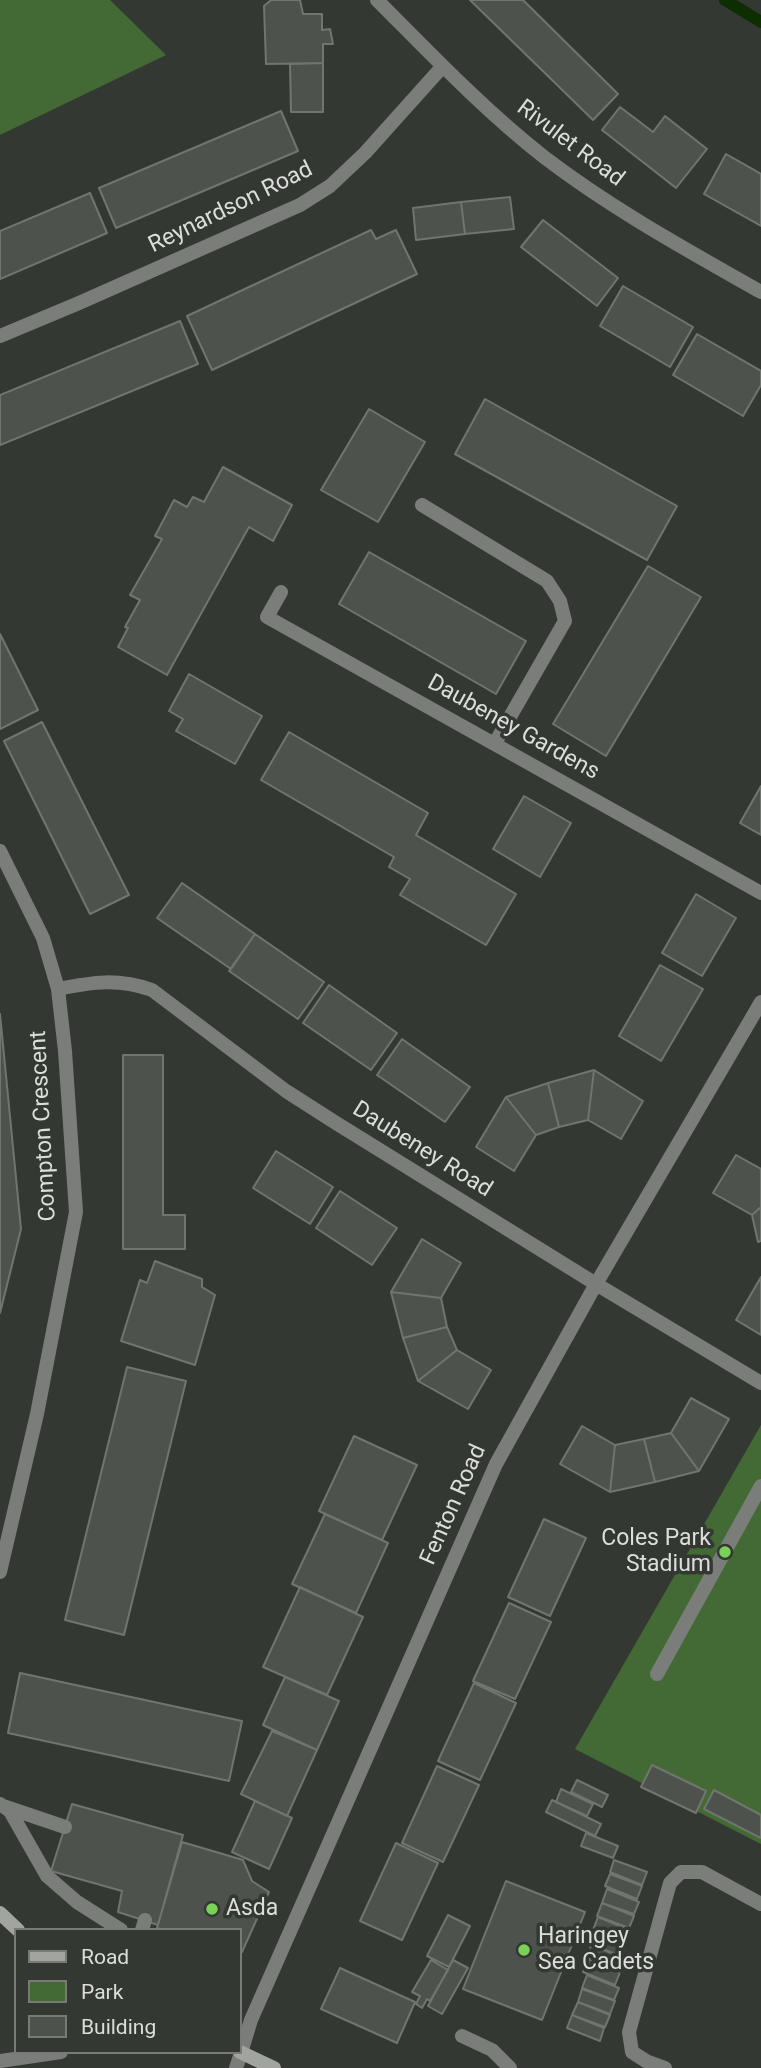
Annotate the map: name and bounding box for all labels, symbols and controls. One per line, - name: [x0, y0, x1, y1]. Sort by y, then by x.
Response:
- street label: Rivulet Road: [511, 95, 629, 193]
- street label: Reynardson Road: [144, 156, 318, 260]
- street label: Daubeney Gardens: [422, 669, 604, 787]
- street label: Compton Crescent: [25, 1030, 63, 1222]
- street label: Daubeney Road: [347, 1096, 497, 1204]
- street label: Fenton Road: [415, 1440, 493, 1570]
- place label: Coles Park Stadium: [601, 1525, 711, 1579]
- marker: Coles Park Stadium: [717, 1544, 733, 1560]
- place label: Asda: [226, 1895, 278, 1923]
- marker: Asda: [204, 1901, 220, 1917]
- place label: Haringey Sea Cadets: [538, 1923, 654, 1977]
- legend: [14, 1928, 242, 2054]
- marker: Haringey Sea Cadets: [516, 1942, 532, 1958]
- text: Road: [81, 1945, 129, 1969]
- text: Park: [81, 1980, 123, 2004]
- text: Building: [81, 2015, 156, 2039]

